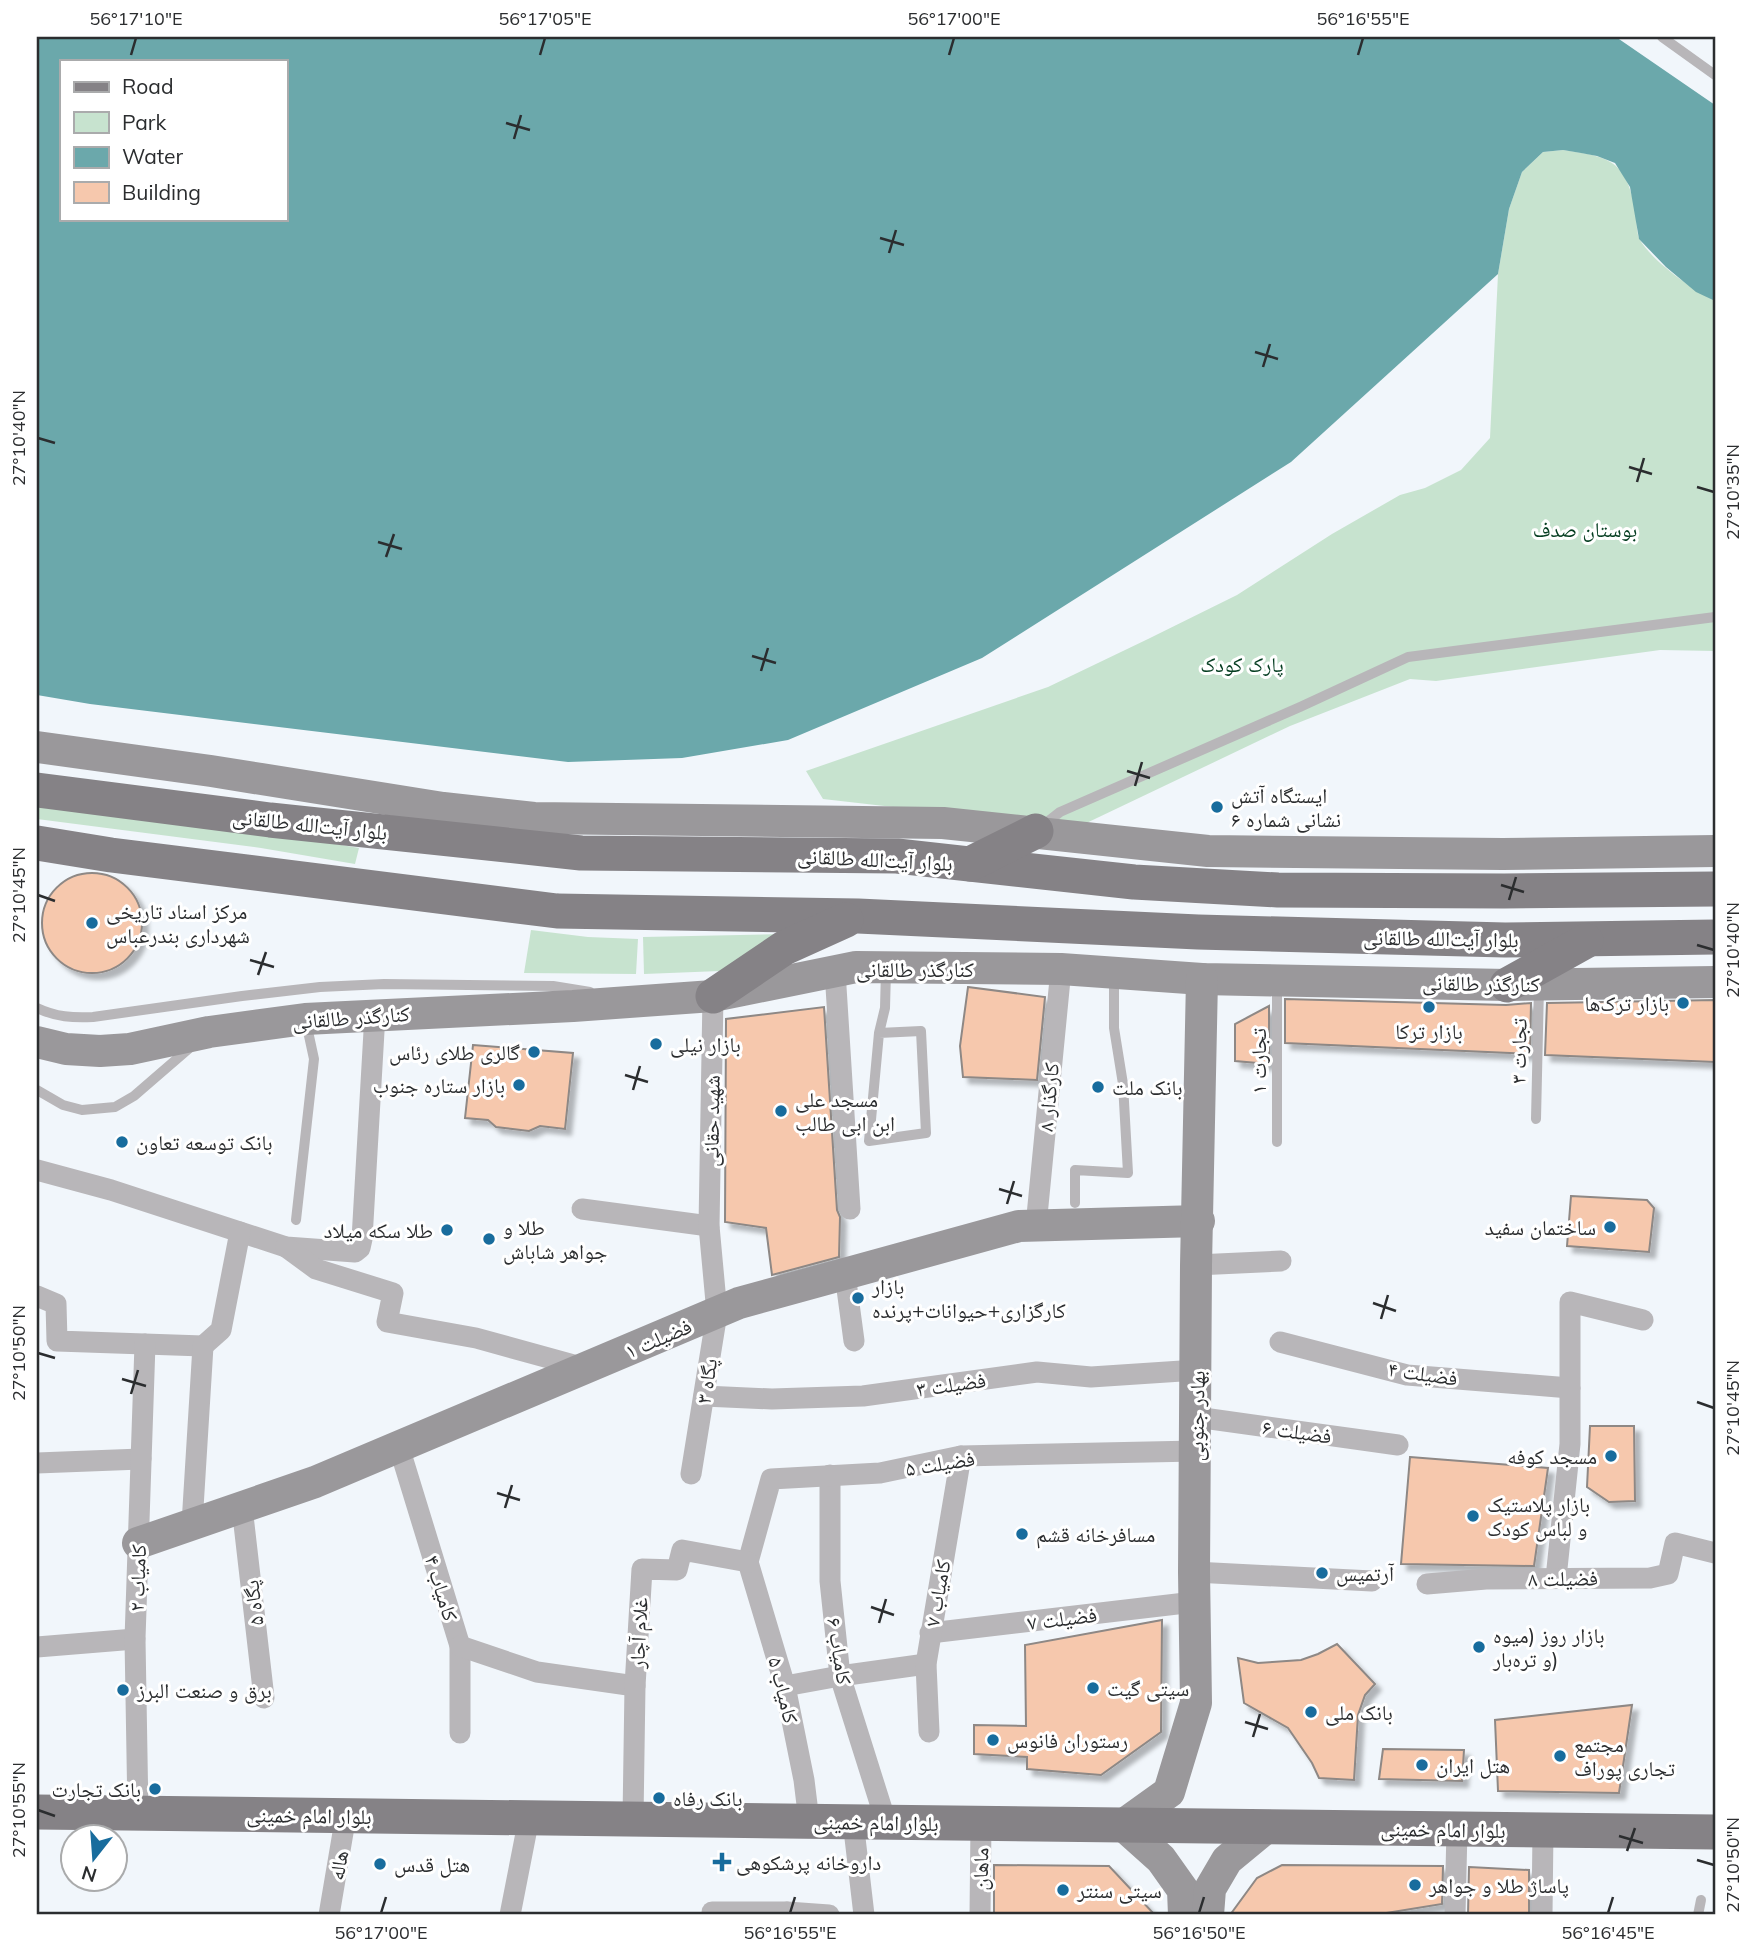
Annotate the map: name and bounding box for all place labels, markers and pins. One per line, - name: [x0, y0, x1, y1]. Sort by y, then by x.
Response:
- place label: ایستگاه آتش نشانی شماره ۶: [1231, 782, 1341, 833]
- marker: ایستگاه آتش نشانی شماره ۶: [1209, 799, 1225, 815]
- place label: مرکز اسناد تاریخی شهرداری بندرعباس: [106, 898, 250, 949]
- marker: مرکز اسناد تاریخی شهرداری بندرعباس: [84, 915, 100, 931]
- place label: بازار ترک‌ها: [1584, 990, 1669, 1016]
- marker: بازار ترک‌ها: [1675, 995, 1691, 1011]
- marker: بازار ترکا: [1421, 999, 1437, 1015]
- place label: بازار ترکا: [1395, 1018, 1463, 1044]
- place label: بازار نیلی: [670, 1031, 741, 1058]
- marker: بازار نیلی: [648, 1036, 664, 1052]
- place label: گالری طلای رئاس: [389, 1039, 520, 1066]
- marker: گالری طلای رئاس: [526, 1044, 542, 1060]
- place label: بازار ستاره جنوب: [373, 1072, 505, 1098]
- place label: بانک ملت: [1112, 1074, 1183, 1100]
- marker: بازار ستاره جنوب: [511, 1077, 527, 1093]
- marker: بانک ملت: [1090, 1079, 1106, 1095]
- place label: مسجد علی ابن ابی طالب: [795, 1086, 895, 1137]
- marker: مسجد علی ابن ابی طالب: [773, 1103, 789, 1119]
- place label: بانک توسعه تعاون: [136, 1129, 273, 1155]
- marker: بانک توسعه تعاون: [114, 1134, 130, 1150]
- place label: طلا و جواهر شاباش: [503, 1214, 607, 1265]
- place label: ساختمان سفید: [1485, 1214, 1596, 1240]
- place label: طلا سکه میلاد: [324, 1217, 433, 1243]
- marker: ساختمان سفید: [1602, 1219, 1618, 1235]
- marker: طلا سکه میلاد: [439, 1222, 455, 1238]
- marker: طلا و جواهر شاباش: [481, 1231, 497, 1247]
- place label: بازار کارگزاری+حیوانات+پرنده: [871, 1273, 1066, 1323]
- marker: بازار کارگزاری+حیوانات+پرنده: [850, 1290, 866, 1306]
- place label: مسجد کوفه: [1507, 1443, 1597, 1469]
- marker: مسجد کوفه: [1603, 1448, 1619, 1464]
- place label: بازار پلاستیک و لباس کودک: [1487, 1491, 1590, 1542]
- marker: بازار پلاستیک و لباس کودک: [1465, 1508, 1481, 1524]
- place label: مسافرخانه قشم: [1036, 1521, 1155, 1549]
- marker: مسافرخانه قشم: [1014, 1526, 1030, 1542]
- place label: آرتمیس: [1336, 1560, 1395, 1587]
- marker: آرتمیس: [1314, 1565, 1330, 1581]
- place label: بازار روز (میوه و تره‌بار): [1492, 1622, 1605, 1672]
- marker: بازار روز (میوه و تره‌بار): [1471, 1639, 1487, 1655]
- place label: سیتی گیت: [1107, 1675, 1189, 1702]
- place label: برق و صنعت البرز: [136, 1677, 272, 1704]
- marker: سیتی گیت: [1085, 1680, 1101, 1696]
- marker: برق و صنعت البرز: [115, 1682, 131, 1698]
- place label: بانک ملی: [1325, 1699, 1393, 1726]
- marker: بانک ملی: [1303, 1704, 1319, 1720]
- place label: رستوران فانوس: [1007, 1727, 1128, 1754]
- place label: مجتمع تجاری پوراف: [1574, 1731, 1675, 1781]
- marker: رستوران فانوس: [985, 1732, 1001, 1748]
- marker: مجتمع تجاری پوراف: [1552, 1748, 1568, 1764]
- place label: هتل ایران: [1436, 1752, 1510, 1779]
- marker: هتل ایران: [1414, 1757, 1430, 1773]
- place label: بانک تجارت: [52, 1776, 141, 1802]
- marker: بانک تجارت: [147, 1781, 163, 1797]
- place label: بانک رفاه: [673, 1785, 742, 1811]
- marker: بانک رفاه: [651, 1790, 667, 1806]
- place label: داروخانه پرشکوهی: [736, 1849, 881, 1876]
- place label: هتل قدس: [394, 1851, 470, 1878]
- marker: داروخانه پرشکوهی: [714, 1854, 730, 1870]
- marker: هتل قدس: [372, 1856, 388, 1872]
- place label: پاساژ طلا و جواهر: [1428, 1872, 1569, 1898]
- place label: سیتی سنتر: [1076, 1877, 1162, 1904]
- marker: پاساژ طلا و جواهر: [1407, 1877, 1423, 1893]
- marker: سیتی سنتر: [1055, 1882, 1071, 1898]

